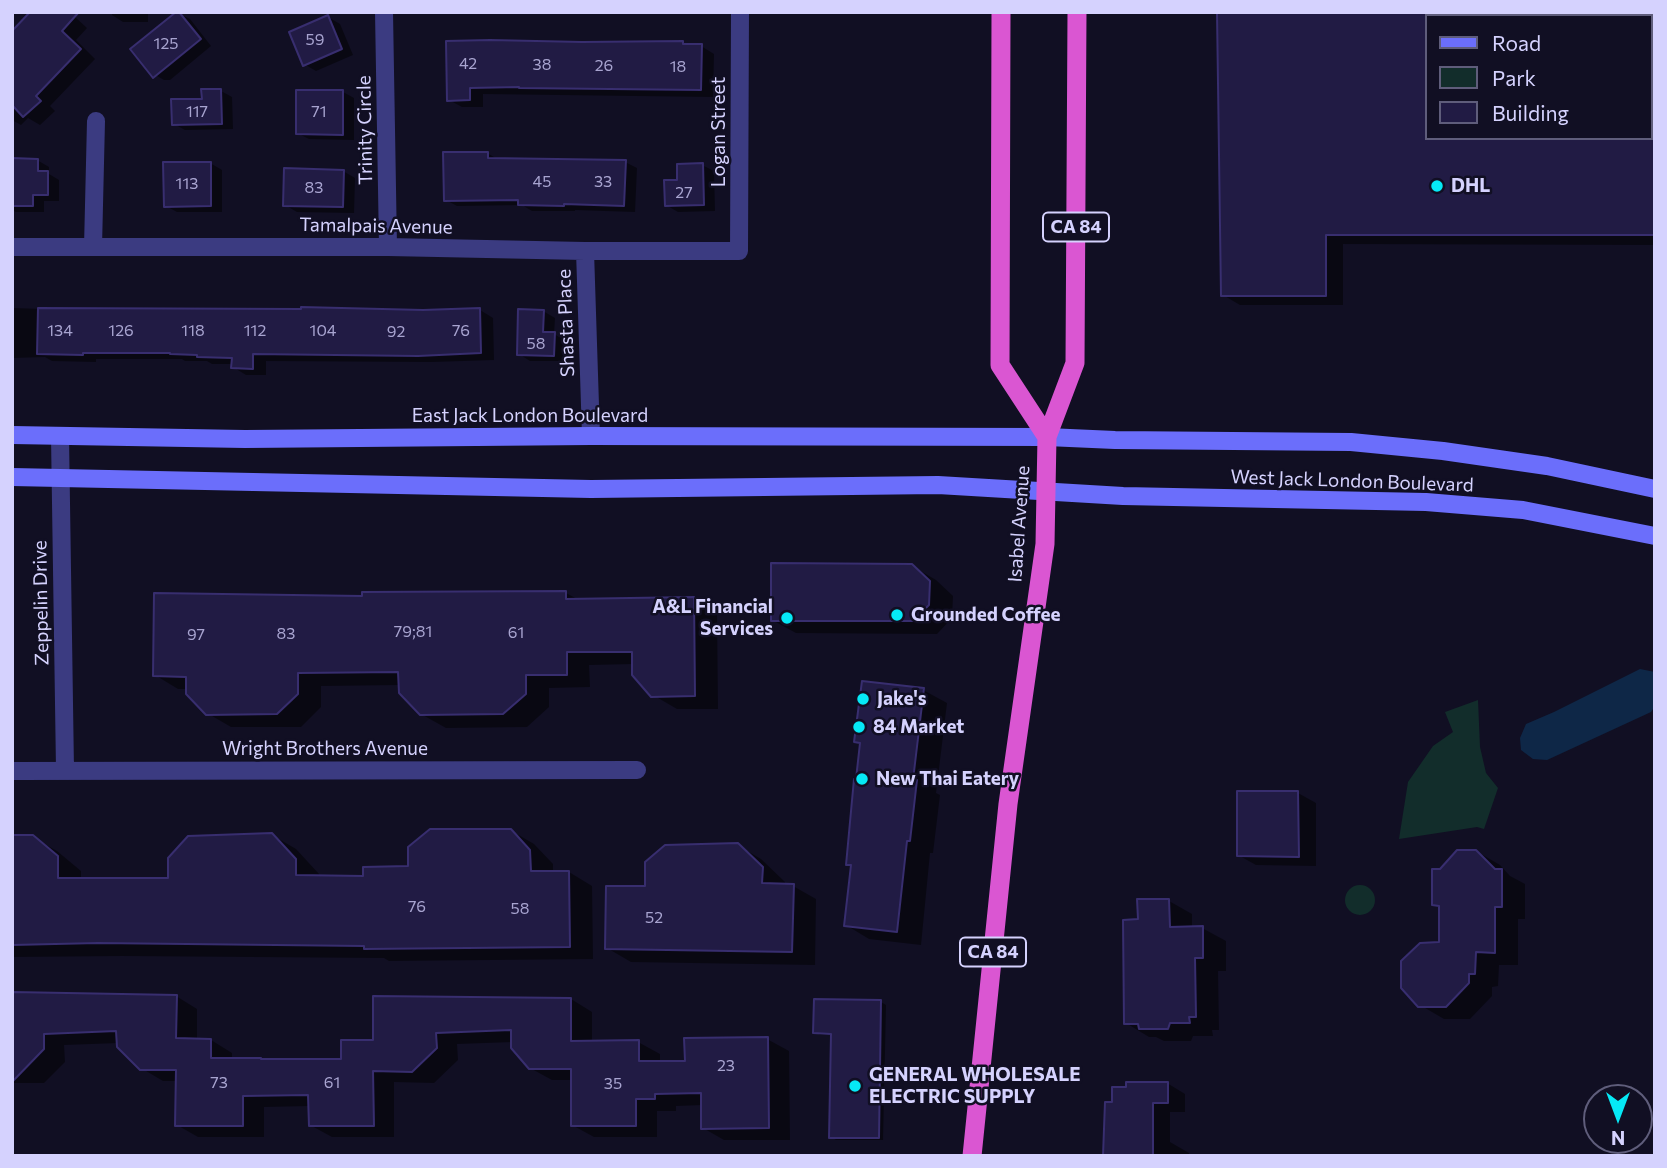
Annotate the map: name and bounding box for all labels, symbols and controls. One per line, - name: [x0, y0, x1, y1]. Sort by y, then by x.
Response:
- legend: [1426, 14, 1653, 140]
- house number: 59: [306, 30, 324, 50]
- text: Road: [1492, 30, 1541, 55]
- house number: 125: [154, 34, 178, 54]
- house number: 42: [459, 54, 477, 74]
- house number: 38: [533, 55, 551, 75]
- house number: 26: [595, 56, 613, 76]
- house number: 18: [670, 57, 686, 77]
- text: Park: [1492, 65, 1536, 90]
- street label: Trinity Circle: [353, 75, 377, 185]
- street label: Logan Street: [708, 77, 730, 187]
- text: Building: [1492, 100, 1569, 125]
- house number: 117: [186, 102, 208, 122]
- house number: 71: [311, 102, 327, 122]
- house number: 45: [533, 172, 551, 192]
- house number: 33: [594, 172, 612, 192]
- house number: 113: [176, 174, 198, 194]
- place label: DHL: [1451, 175, 1490, 197]
- house number: 83: [305, 178, 323, 198]
- marker: DHL: [1429, 178, 1445, 194]
- house number: 27: [675, 183, 693, 203]
- road number: CA 84: [1043, 212, 1109, 242]
- street label: Tamalpais Avenue: [299, 213, 453, 239]
- street label: Shasta Place: [553, 269, 579, 377]
- house number: 134: [47, 321, 73, 341]
- house number: 126: [108, 321, 134, 341]
- house number: 118: [181, 321, 205, 341]
- house number: 112: [244, 321, 266, 341]
- house number: 104: [310, 321, 336, 341]
- house number: 76: [452, 321, 470, 341]
- house number: 92: [387, 322, 405, 342]
- house number: 58: [527, 334, 545, 354]
- street label: East Jack London Boulevard: [412, 405, 648, 427]
- street label: Isabel Avenue: [1004, 465, 1034, 583]
- street label: West Jack London Boulevard: [1230, 465, 1474, 497]
- street label: Zeppelin Drive: [29, 540, 53, 666]
- place label: A&L Financial Services: [652, 596, 773, 640]
- place label: Grounded Coffee: [911, 604, 1060, 626]
- marker: Grounded Coffee: [889, 607, 905, 623]
- marker: A&L Financial Services: [779, 610, 795, 626]
- house number: 79;81: [394, 622, 432, 642]
- house number: 61: [508, 623, 524, 643]
- house number: 83: [277, 624, 295, 644]
- house number: 97: [187, 625, 205, 645]
- place label: Jake's: [877, 688, 927, 710]
- marker: Jake's: [855, 691, 871, 707]
- place label: 84 Market: [873, 716, 964, 738]
- marker: 84 Market: [851, 719, 867, 735]
- street label: Wright Brothers Avenue: [222, 738, 428, 760]
- place label: New Thai Eatery: [876, 768, 1019, 790]
- marker: New Thai Eatery: [854, 771, 870, 787]
- house number: 76: [408, 897, 426, 917]
- house number: 58: [511, 899, 529, 919]
- house number: 52: [645, 908, 663, 928]
- road number: CA 84: [960, 937, 1026, 967]
- house number: 23: [717, 1056, 735, 1076]
- place label: GENERAL WHOLESALE ELECTRIC SUPPLY: [869, 1064, 1081, 1108]
- house number: 73: [210, 1073, 228, 1093]
- house number: 61: [324, 1073, 340, 1093]
- house number: 35: [604, 1074, 622, 1094]
- marker: GENERAL WHOLESALE ELECTRIC SUPPLY: [847, 1078, 863, 1094]
- north arrow: [1583, 1084, 1653, 1154]
- text: N: [1611, 1127, 1625, 1150]

